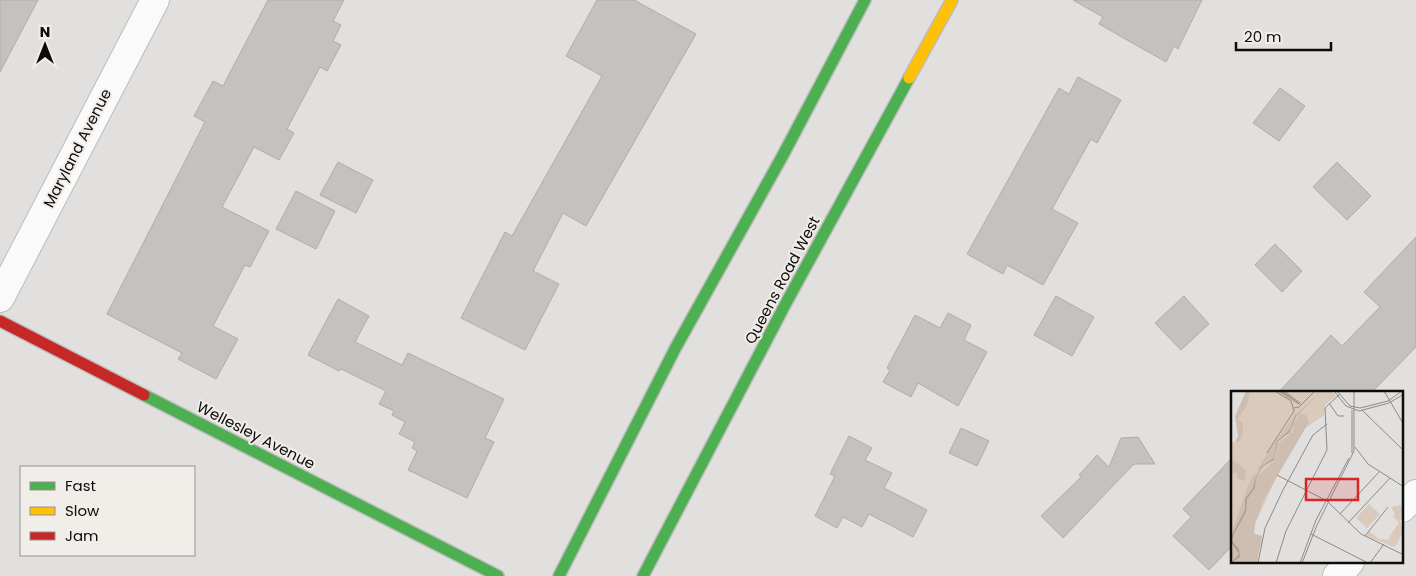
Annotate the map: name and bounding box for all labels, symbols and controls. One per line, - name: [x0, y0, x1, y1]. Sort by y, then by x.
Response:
- north arrow: [20, 20, 70, 70]
- scale bar: [1236, 20, 1331, 52]
- text: N: [40, 22, 50, 42]
- text: 20 m: [1244, 26, 1282, 47]
- street label: Maryland Avenue: [38, 85, 116, 211]
- street label: Queens Road West: [739, 213, 825, 347]
- inset map: [1231, 391, 1404, 564]
- street label: Wellesley Avenue: [193, 396, 319, 474]
- legend: [20, 466, 195, 556]
- text: Fast: [65, 475, 96, 496]
- text: Slow: [65, 500, 100, 521]
- text: Jam: [65, 525, 99, 546]

